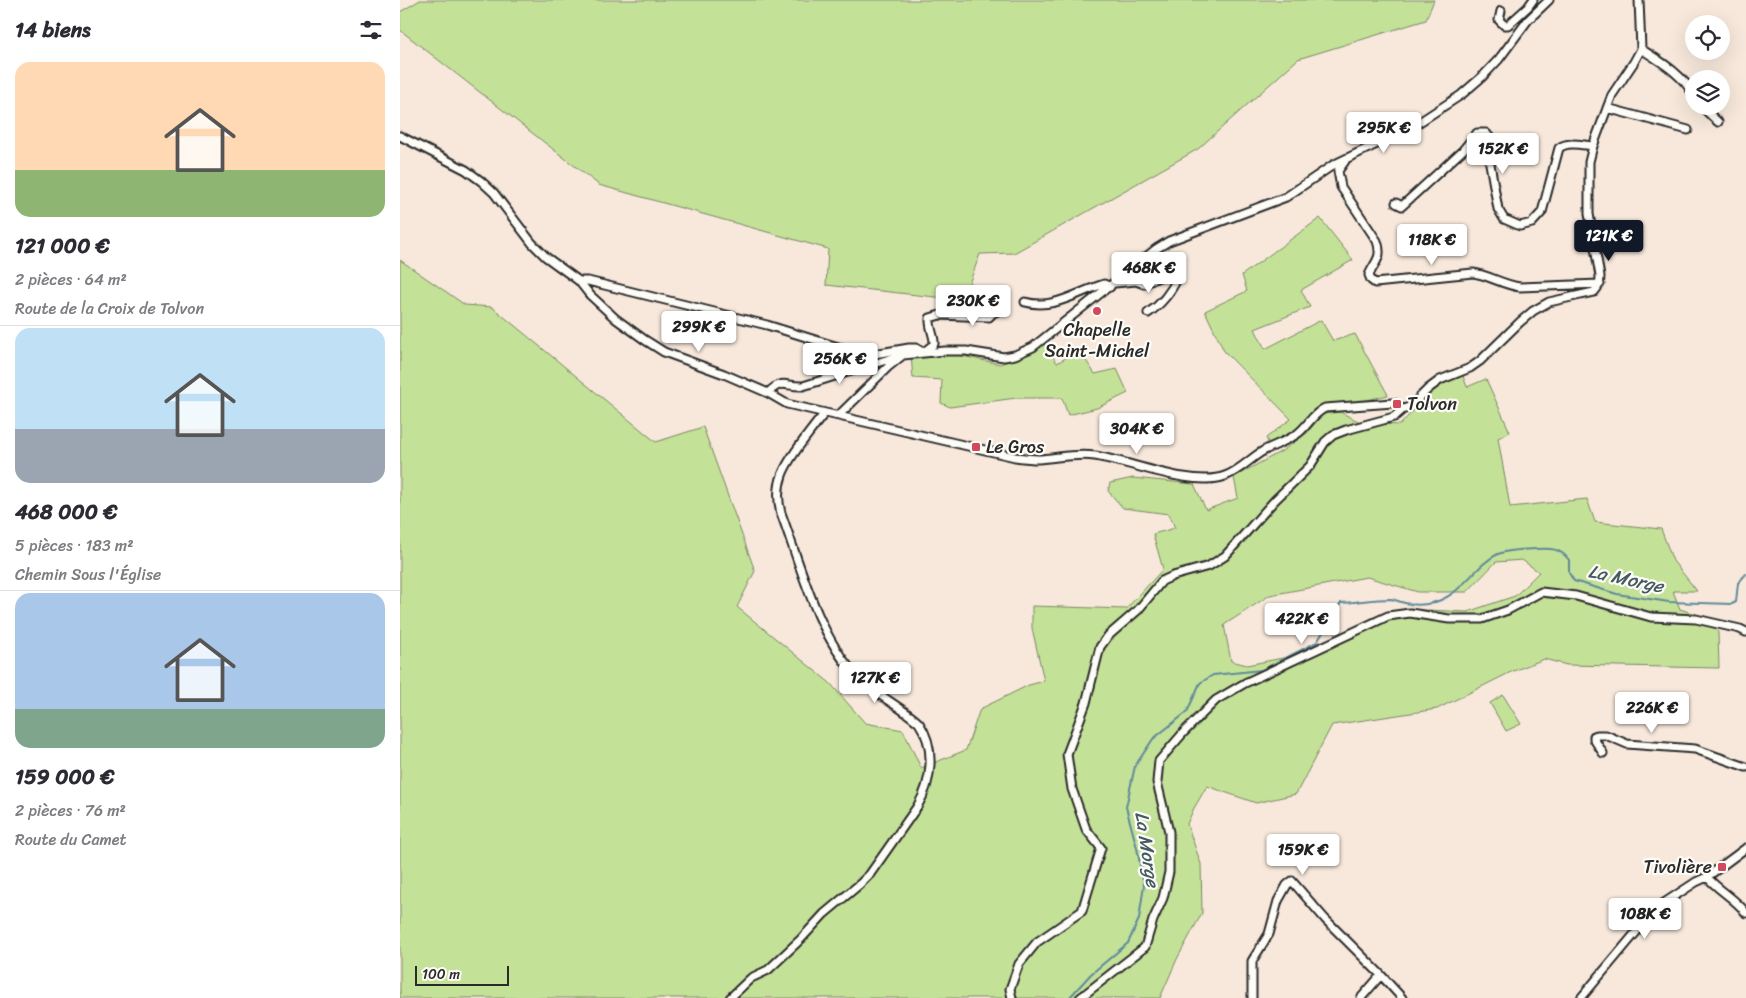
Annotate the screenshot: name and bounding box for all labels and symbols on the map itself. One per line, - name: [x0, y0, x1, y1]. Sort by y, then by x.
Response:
- pin: 295K €: [1343, 112, 1425, 154]
- pin: 152K €: [1462, 132, 1544, 175]
- pin: 121K €: [1568, 220, 1650, 262]
- pin: 118K €: [1391, 224, 1473, 266]
- pin: 468K €: [1108, 252, 1190, 294]
- pin: 230K €: [932, 284, 1014, 327]
- marker: Chapelle Saint-Michel: [1091, 305, 1103, 317]
- pin: 299K €: [658, 310, 740, 353]
- place label: Chapelle Saint-Michel: [1045, 314, 1150, 367]
- pin: 256K €: [799, 342, 881, 385]
- place label: Tolvon: [1407, 388, 1457, 420]
- marker: Tolvon: [1391, 398, 1403, 410]
- pin: 304K €: [1096, 412, 1178, 455]
- place label: Le Gros: [986, 431, 1045, 463]
- marker: Le Gros: [970, 441, 982, 453]
- water label: La Morge: [1585, 554, 1668, 603]
- pin: 422K €: [1261, 602, 1343, 645]
- pin: 127K €: [834, 662, 916, 704]
- pin: 226K €: [1611, 692, 1693, 734]
- water label: La Morge: [1125, 809, 1170, 891]
- pin: 159K €: [1262, 834, 1344, 876]
- place label: Tivolière: [1644, 851, 1712, 883]
- marker: Tivolière: [1716, 861, 1728, 873]
- pin: 108K €: [1604, 898, 1686, 940]
- scale bar: [415, 963, 509, 986]

